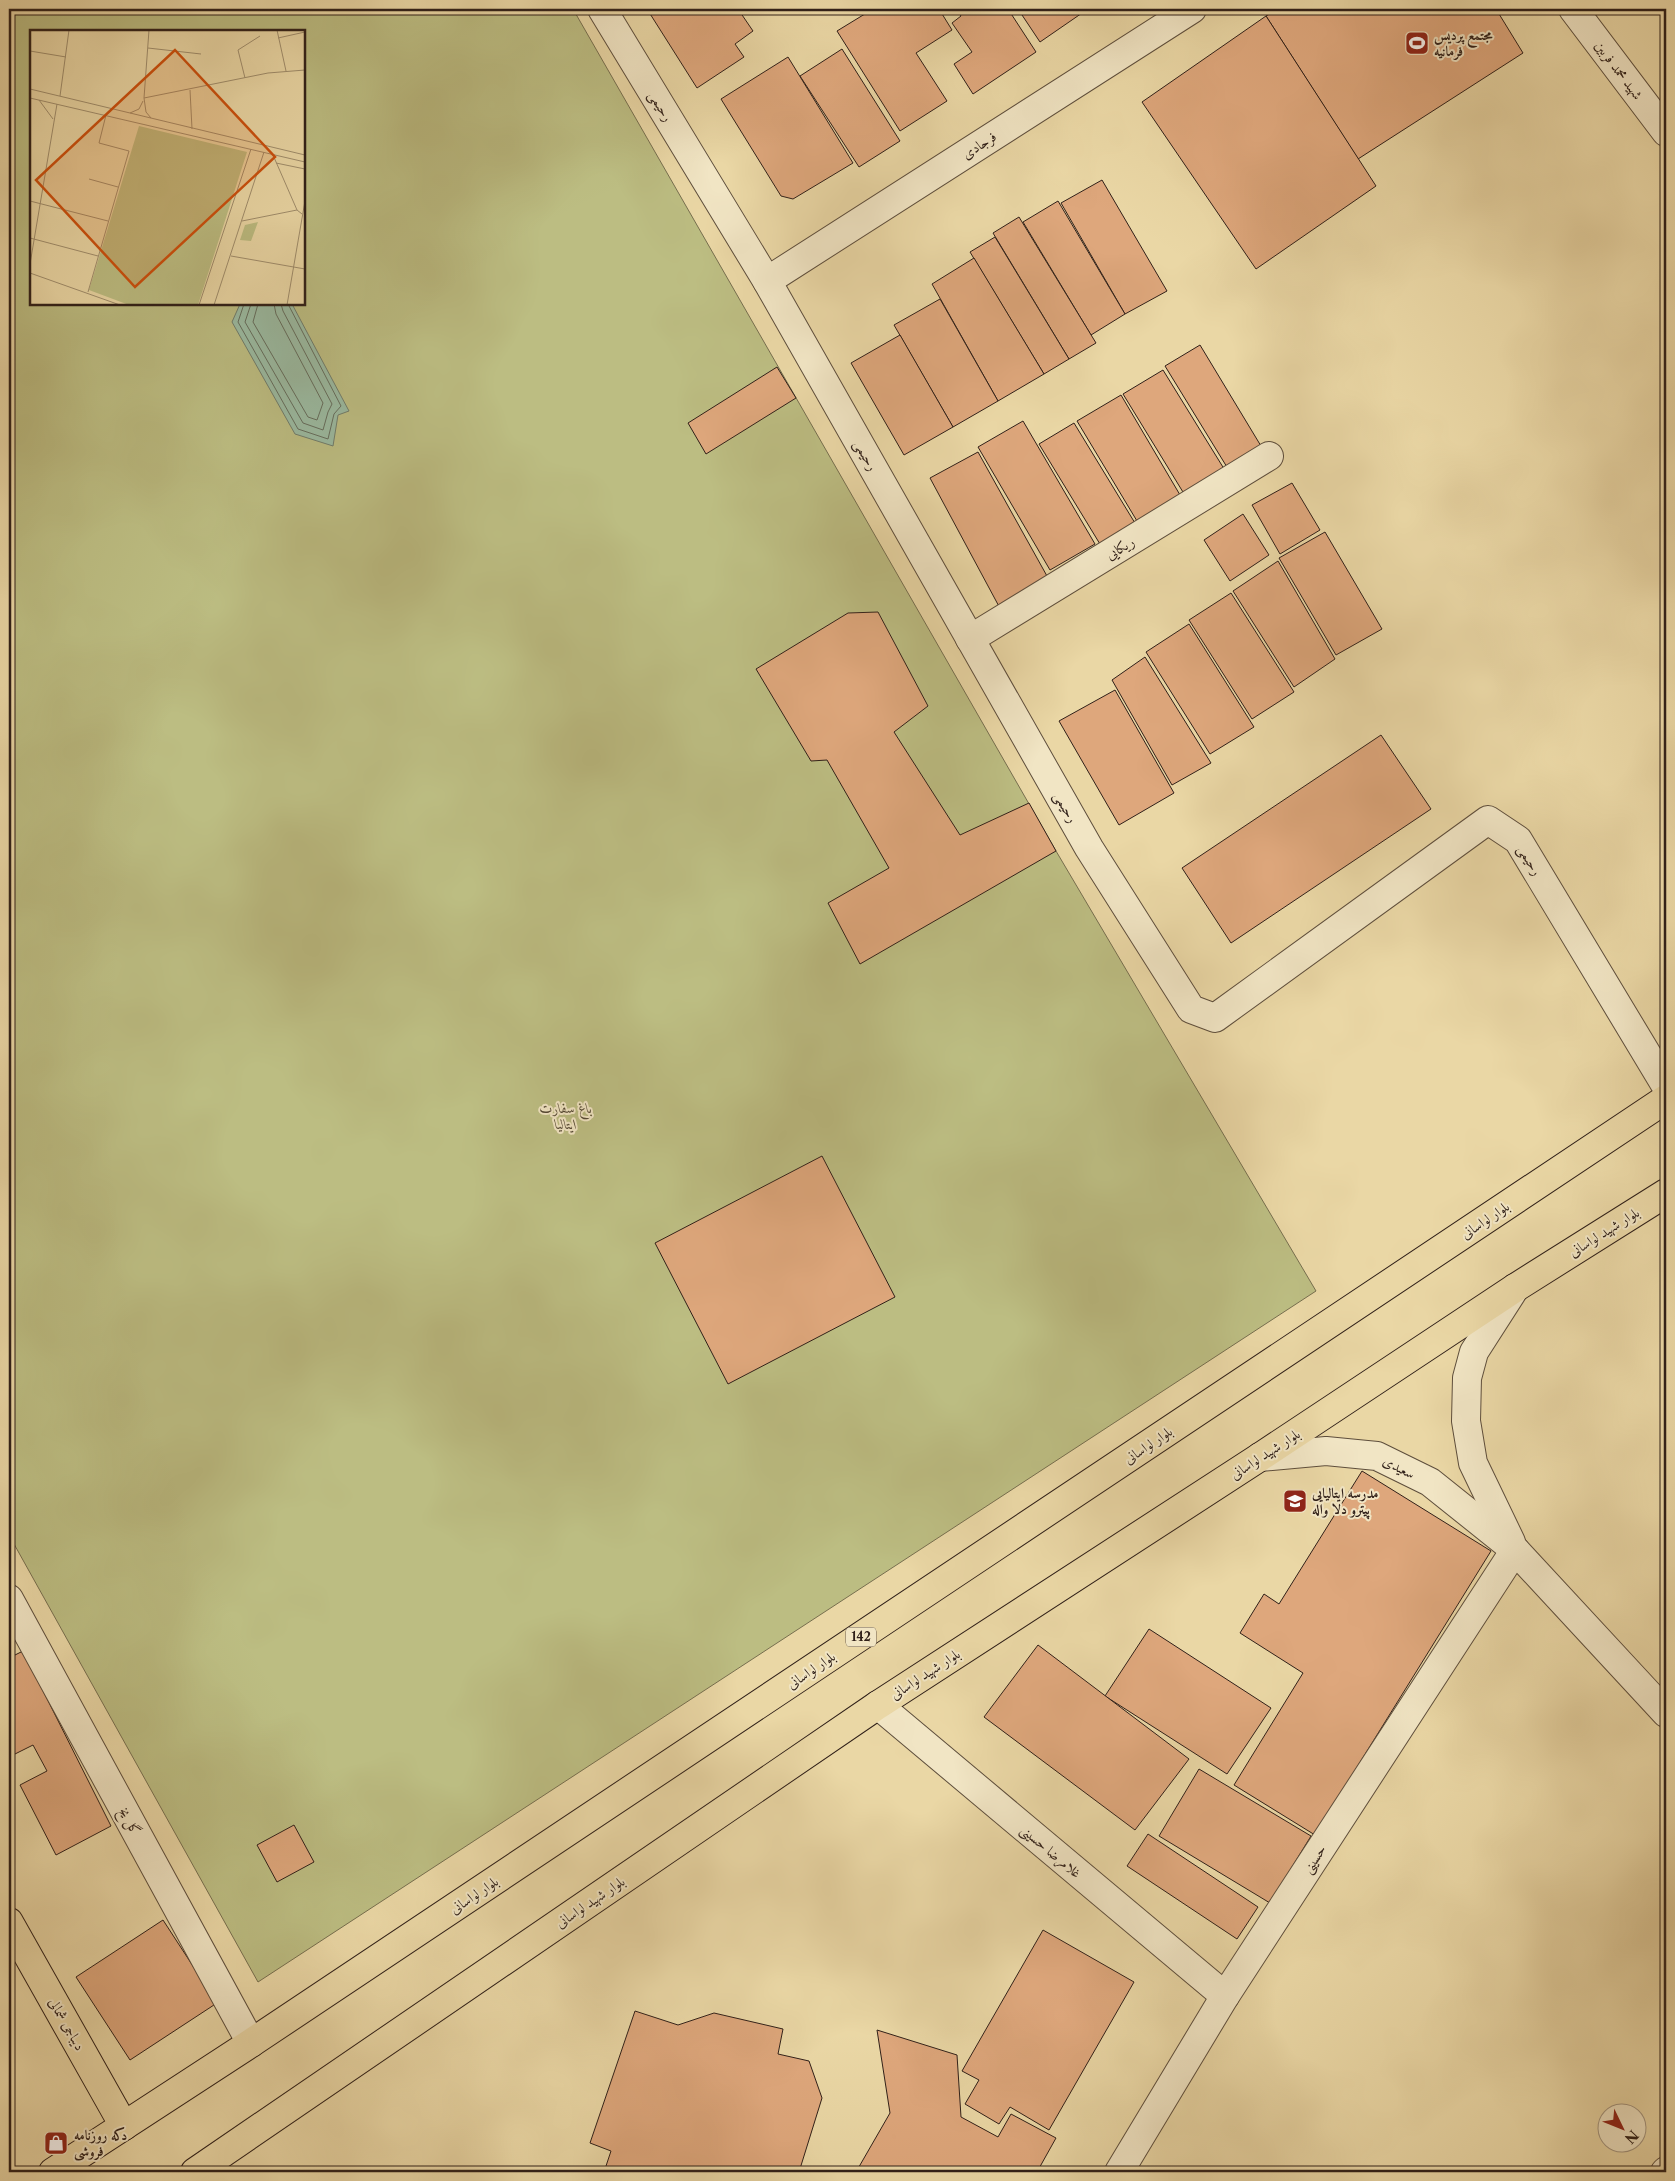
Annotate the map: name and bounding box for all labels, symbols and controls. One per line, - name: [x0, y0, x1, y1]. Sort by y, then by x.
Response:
- place label: مجتمع پردیس فرمانیه: [1434, 26, 1493, 61]
- inset map: [30, 30, 305, 305]
- sports icon: مجتمع پردیس فرمانیه: [1404, 30, 1430, 56]
- street label: شهید محمد فربین: [1590, 37, 1647, 104]
- street label: رحیمی: [644, 87, 677, 125]
- street label: فرجادی: [958, 127, 1000, 163]
- street label: رحیمی: [849, 436, 882, 474]
- street label: ریکایی: [1102, 532, 1138, 564]
- street label: رحیمی: [1049, 788, 1082, 826]
- street label: رحیمی: [1513, 841, 1546, 879]
- park label: باغ سفارت ایتالیا: [540, 1099, 592, 1133]
- street label: بلوار لواسانی: [1457, 1197, 1513, 1243]
- street label: بلوار شهید لواسانی: [1565, 1203, 1643, 1262]
- street label: بلوار لواسانی: [1120, 1422, 1176, 1468]
- street label: بلوار شهید لواسانی: [1227, 1425, 1304, 1484]
- street label: سعیدی: [1380, 1451, 1418, 1483]
- place label: مدرسه ایتالیایی پیترو دلا واله: [1311, 1484, 1378, 1520]
- school or university icon: مدرسه ایتالیایی پیترو دلا واله: [1282, 1488, 1308, 1514]
- road number: 142: [846, 1628, 876, 1646]
- street label: بلوار شهید لواسانی: [887, 1645, 964, 1704]
- street label: بلوار لواسانی: [783, 1647, 839, 1693]
- street label: گل یخ: [111, 1804, 145, 1840]
- street label: غلامرضا حسینی: [1016, 1820, 1085, 1882]
- street label: حسینی: [1298, 1841, 1331, 1877]
- street label: بلوار لواسانی: [446, 1872, 502, 1918]
- street label: بلوار شهید لواسانی: [552, 1872, 629, 1933]
- street label: دیباجی شمالی: [45, 1994, 89, 2054]
- north arrow: [1598, 2104, 1648, 2154]
- place label: دکه روزنامه فروشی: [74, 2126, 127, 2161]
- text: N: [1621, 2126, 1642, 2147]
- shop icon: دکه روزنامه فروشی: [43, 2130, 69, 2156]

